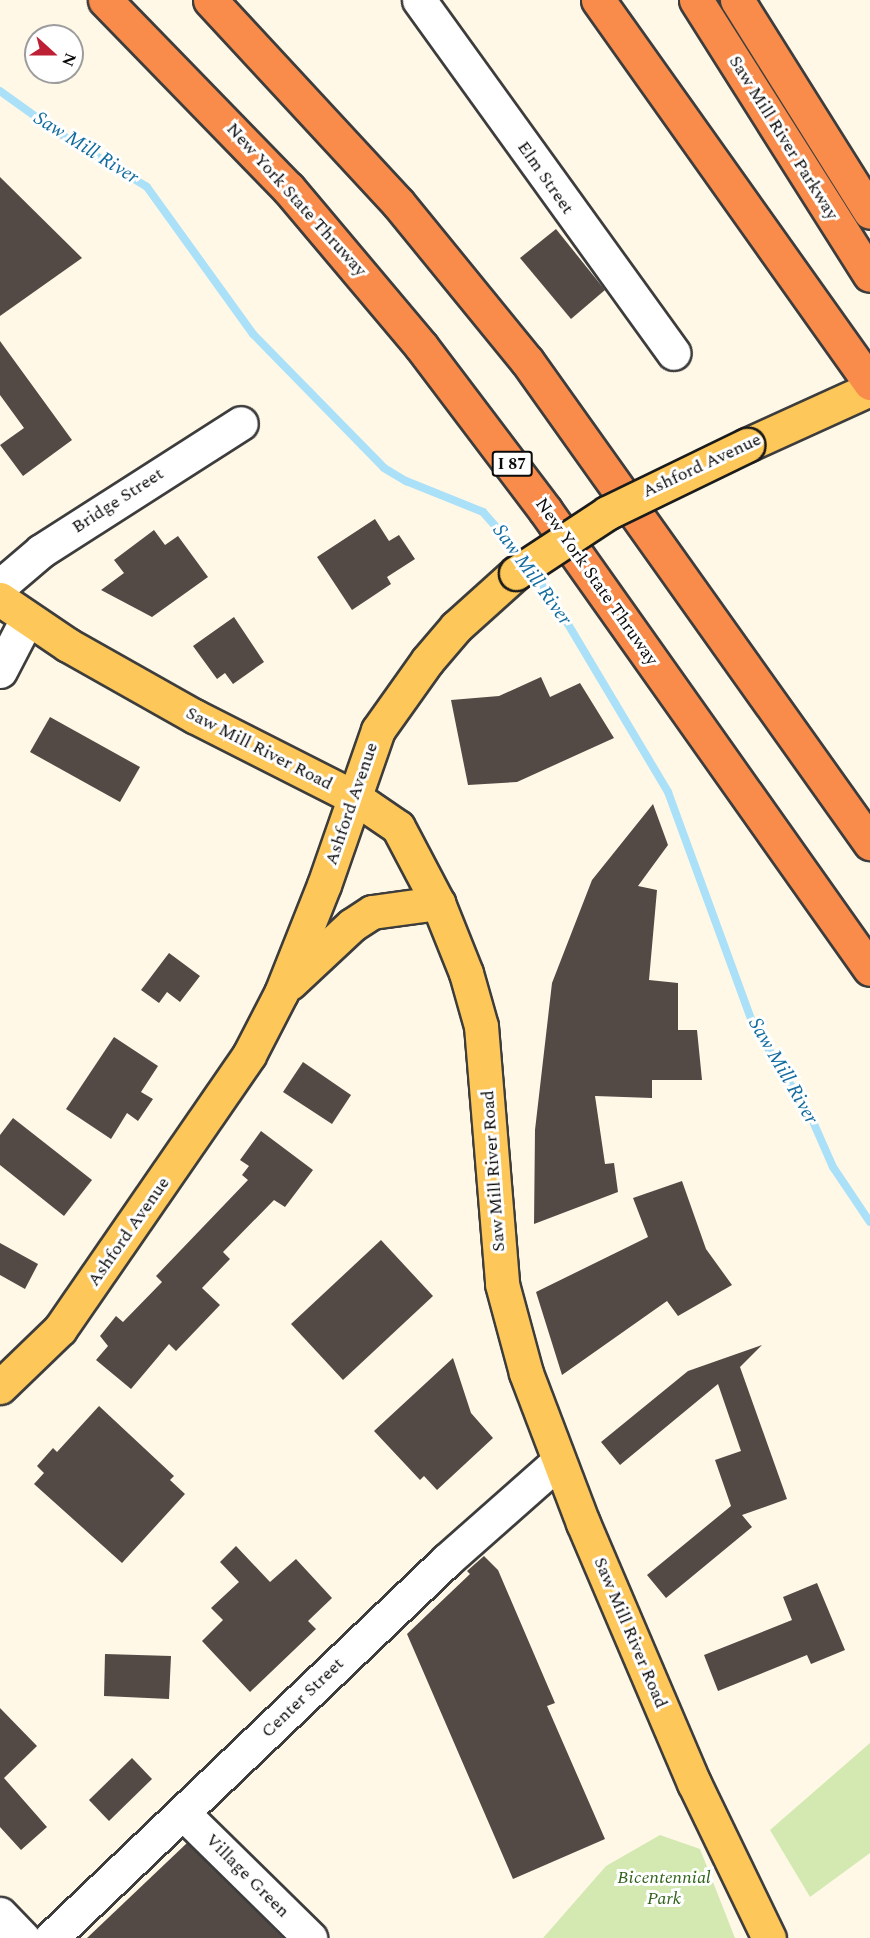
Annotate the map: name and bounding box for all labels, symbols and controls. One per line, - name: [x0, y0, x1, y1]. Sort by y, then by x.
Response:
- north arrow: [24, 24, 84, 84]
- text: N: [55, 49, 82, 70]
- street label: Saw Mill River Parkway: [724, 52, 842, 224]
- water label: Saw Mill River: [29, 106, 143, 190]
- street label: New York State Thruway: [221, 119, 371, 281]
- street label: Elm Street: [512, 137, 578, 219]
- street label: Ashford Avenue: [639, 429, 765, 503]
- road number: I 87: [491, 451, 533, 477]
- street label: Bridge Street: [68, 463, 168, 539]
- street label: New York State Thruway: [530, 494, 662, 670]
- water label: Saw Mill River: [487, 520, 577, 630]
- street label: Saw Mill River Road: [182, 703, 336, 795]
- street label: Ashford Avenue: [321, 740, 383, 868]
- water label: Saw Mill River: [743, 1013, 823, 1129]
- street label: Saw Mill River Road: [478, 1090, 510, 1252]
- street label: Ashford Avenue: [83, 1173, 175, 1291]
- street label: Saw Mill River Road: [588, 1554, 672, 1712]
- street label: Center Street: [257, 1653, 349, 1743]
- street label: Village Green: [200, 1829, 294, 1923]
- park label: Bicentennial Park: [617, 1868, 711, 1910]

